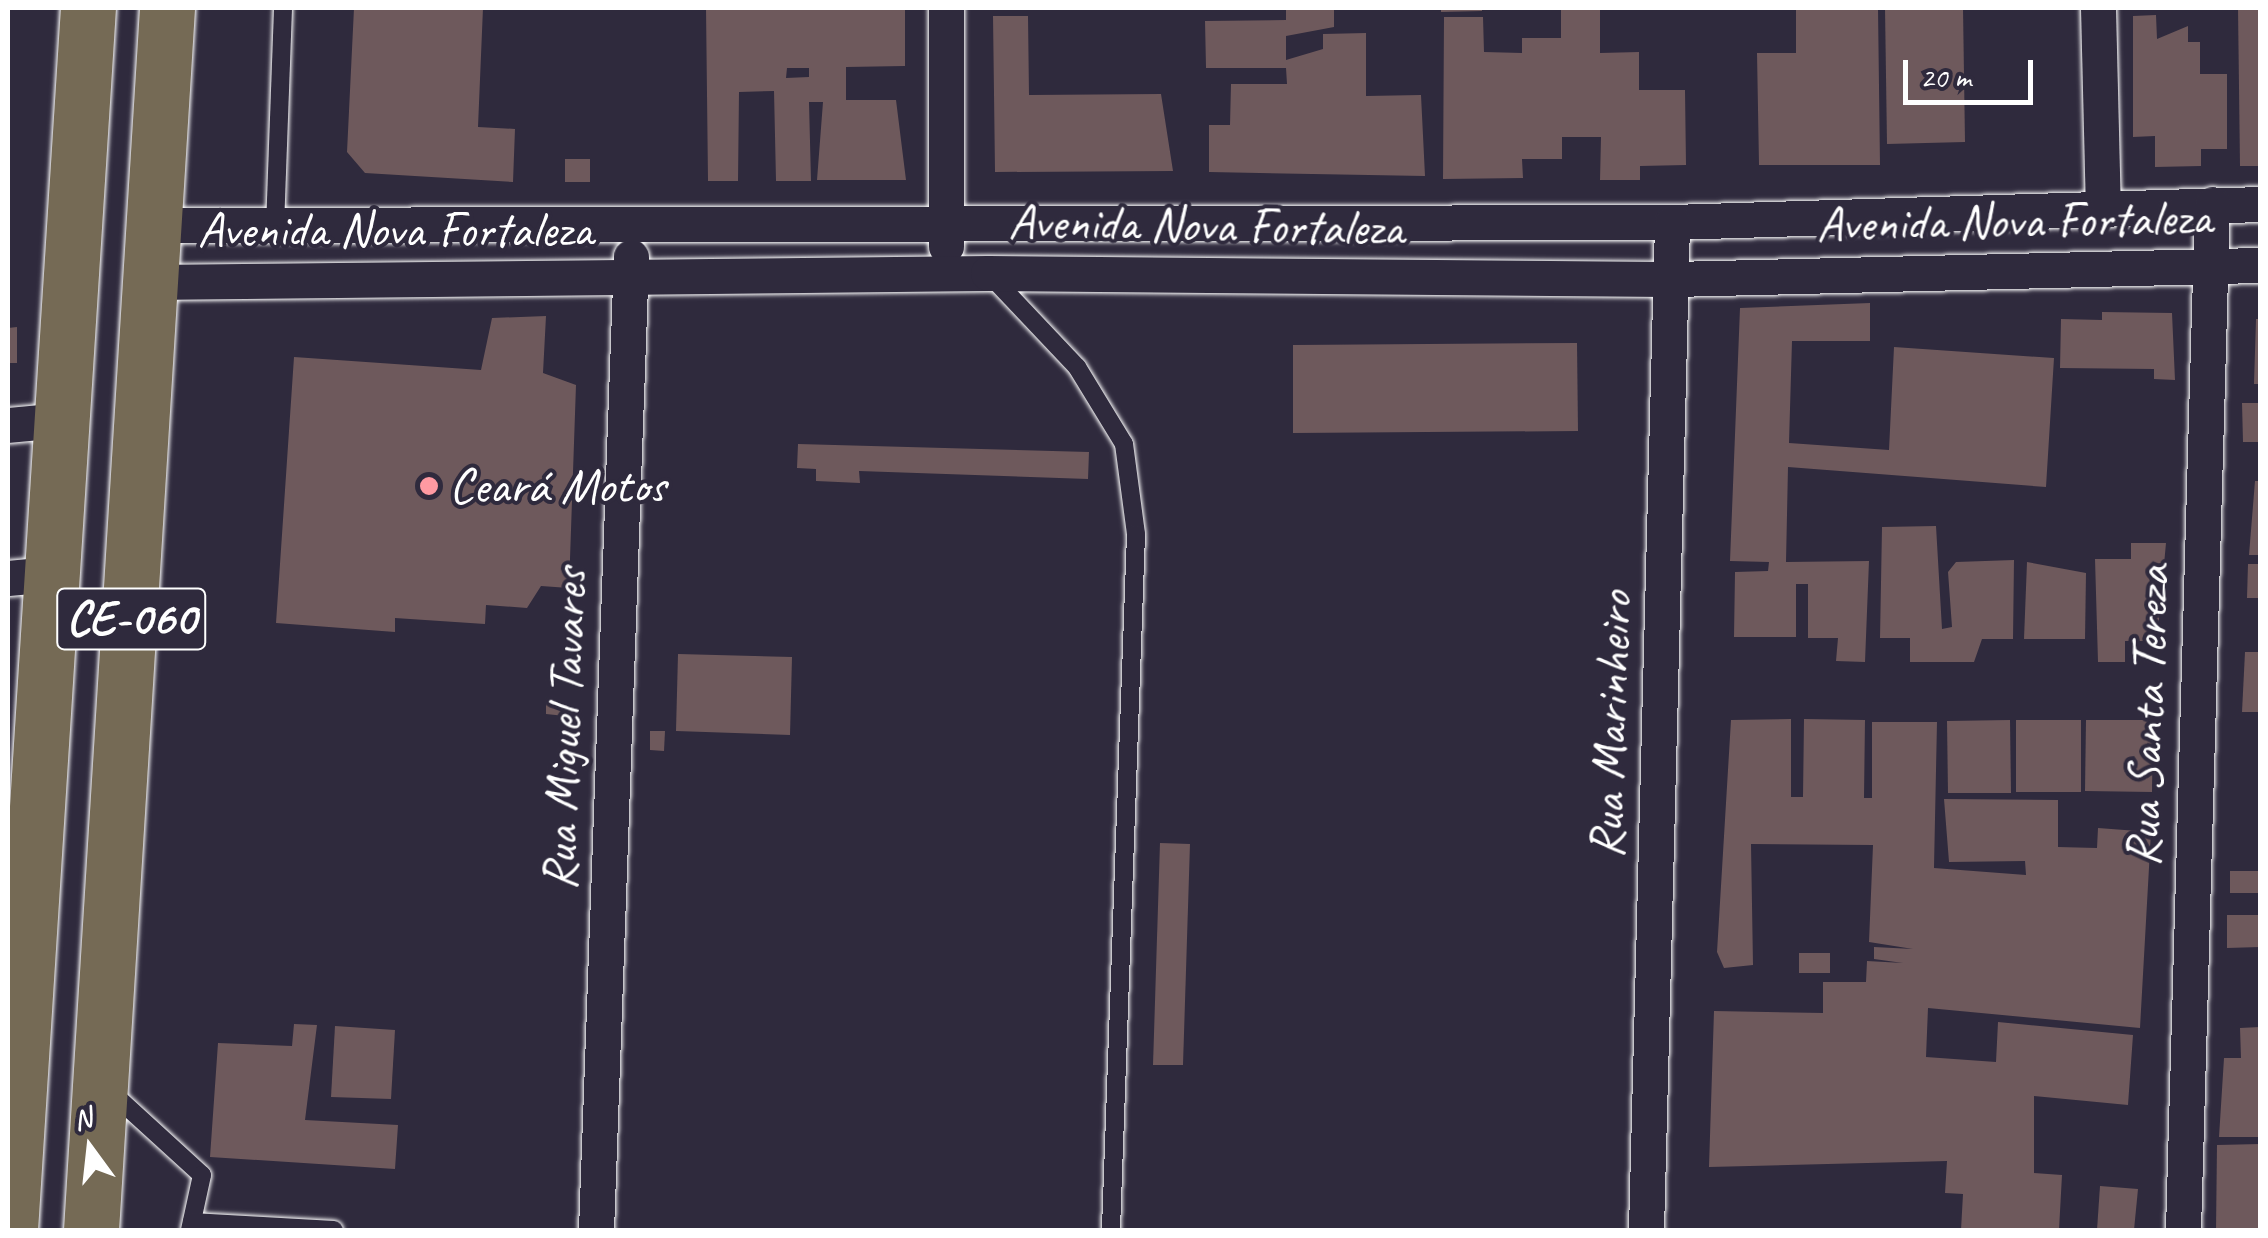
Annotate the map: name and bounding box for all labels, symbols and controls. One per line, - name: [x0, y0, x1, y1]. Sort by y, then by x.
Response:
- scale bar: [1908, 40, 2038, 102]
- text: 20 m: [1920, 58, 1971, 96]
- street label: Avenida Nova Fortaleza: [1816, 188, 2212, 254]
- street label: Avenida Nova Fortaleza: [1008, 192, 1404, 258]
- street label: Avenida Nova Fortaleza: [198, 200, 592, 260]
- place label: Ceará Motos: [449, 456, 666, 516]
- marker: Ceará Motos: [418, 475, 440, 497]
- street label: Rua Santa Tereza: [2112, 566, 2182, 866]
- street label: Rua Miguel Tavares: [528, 567, 600, 891]
- road number: CE-060: [56, 576, 206, 662]
- street label: Rua Marinheiro: [1575, 590, 1645, 860]
- north arrow: [40, 1098, 140, 1198]
- text: N: [69, 1099, 95, 1138]

